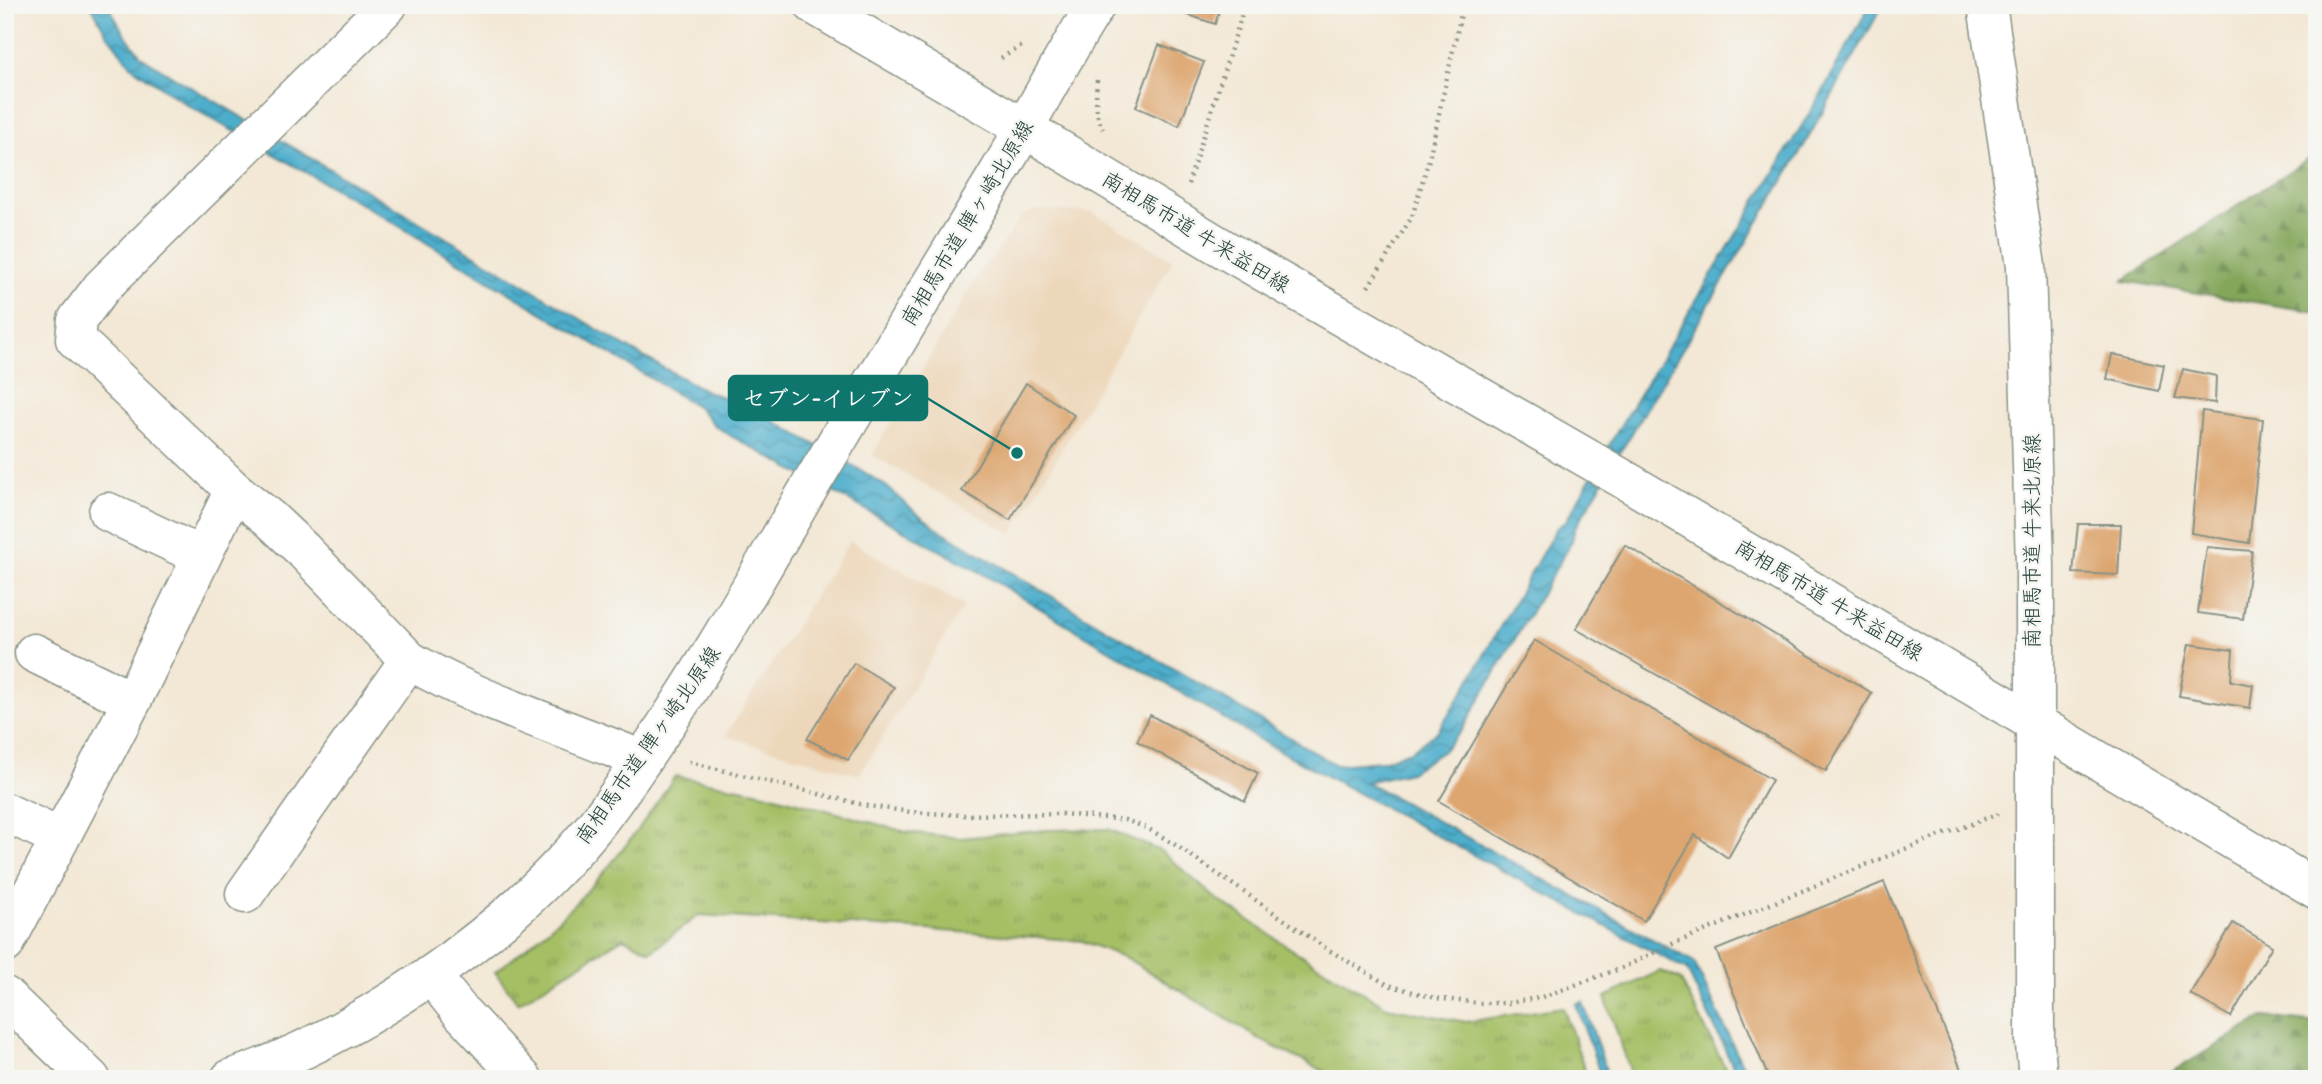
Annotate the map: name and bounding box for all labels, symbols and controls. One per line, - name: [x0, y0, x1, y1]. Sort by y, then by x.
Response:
- street label: 南相馬市道 陣ヶ崎北原線: [894, 115, 1039, 331]
- street label: 南相馬市道 牛来益田線: [1097, 165, 1295, 299]
- callout: セブン-イレブン: [729, 376, 927, 420]
- text: セブン-イレブン: [743, 383, 913, 412]
- street label: 南相馬市道 牛来北原線: [2018, 434, 2045, 649]
- street label: 南相馬市道 牛来益田線: [1730, 533, 1928, 667]
- street label: 南相馬市道 陣ヶ崎北原線: [569, 640, 726, 849]

